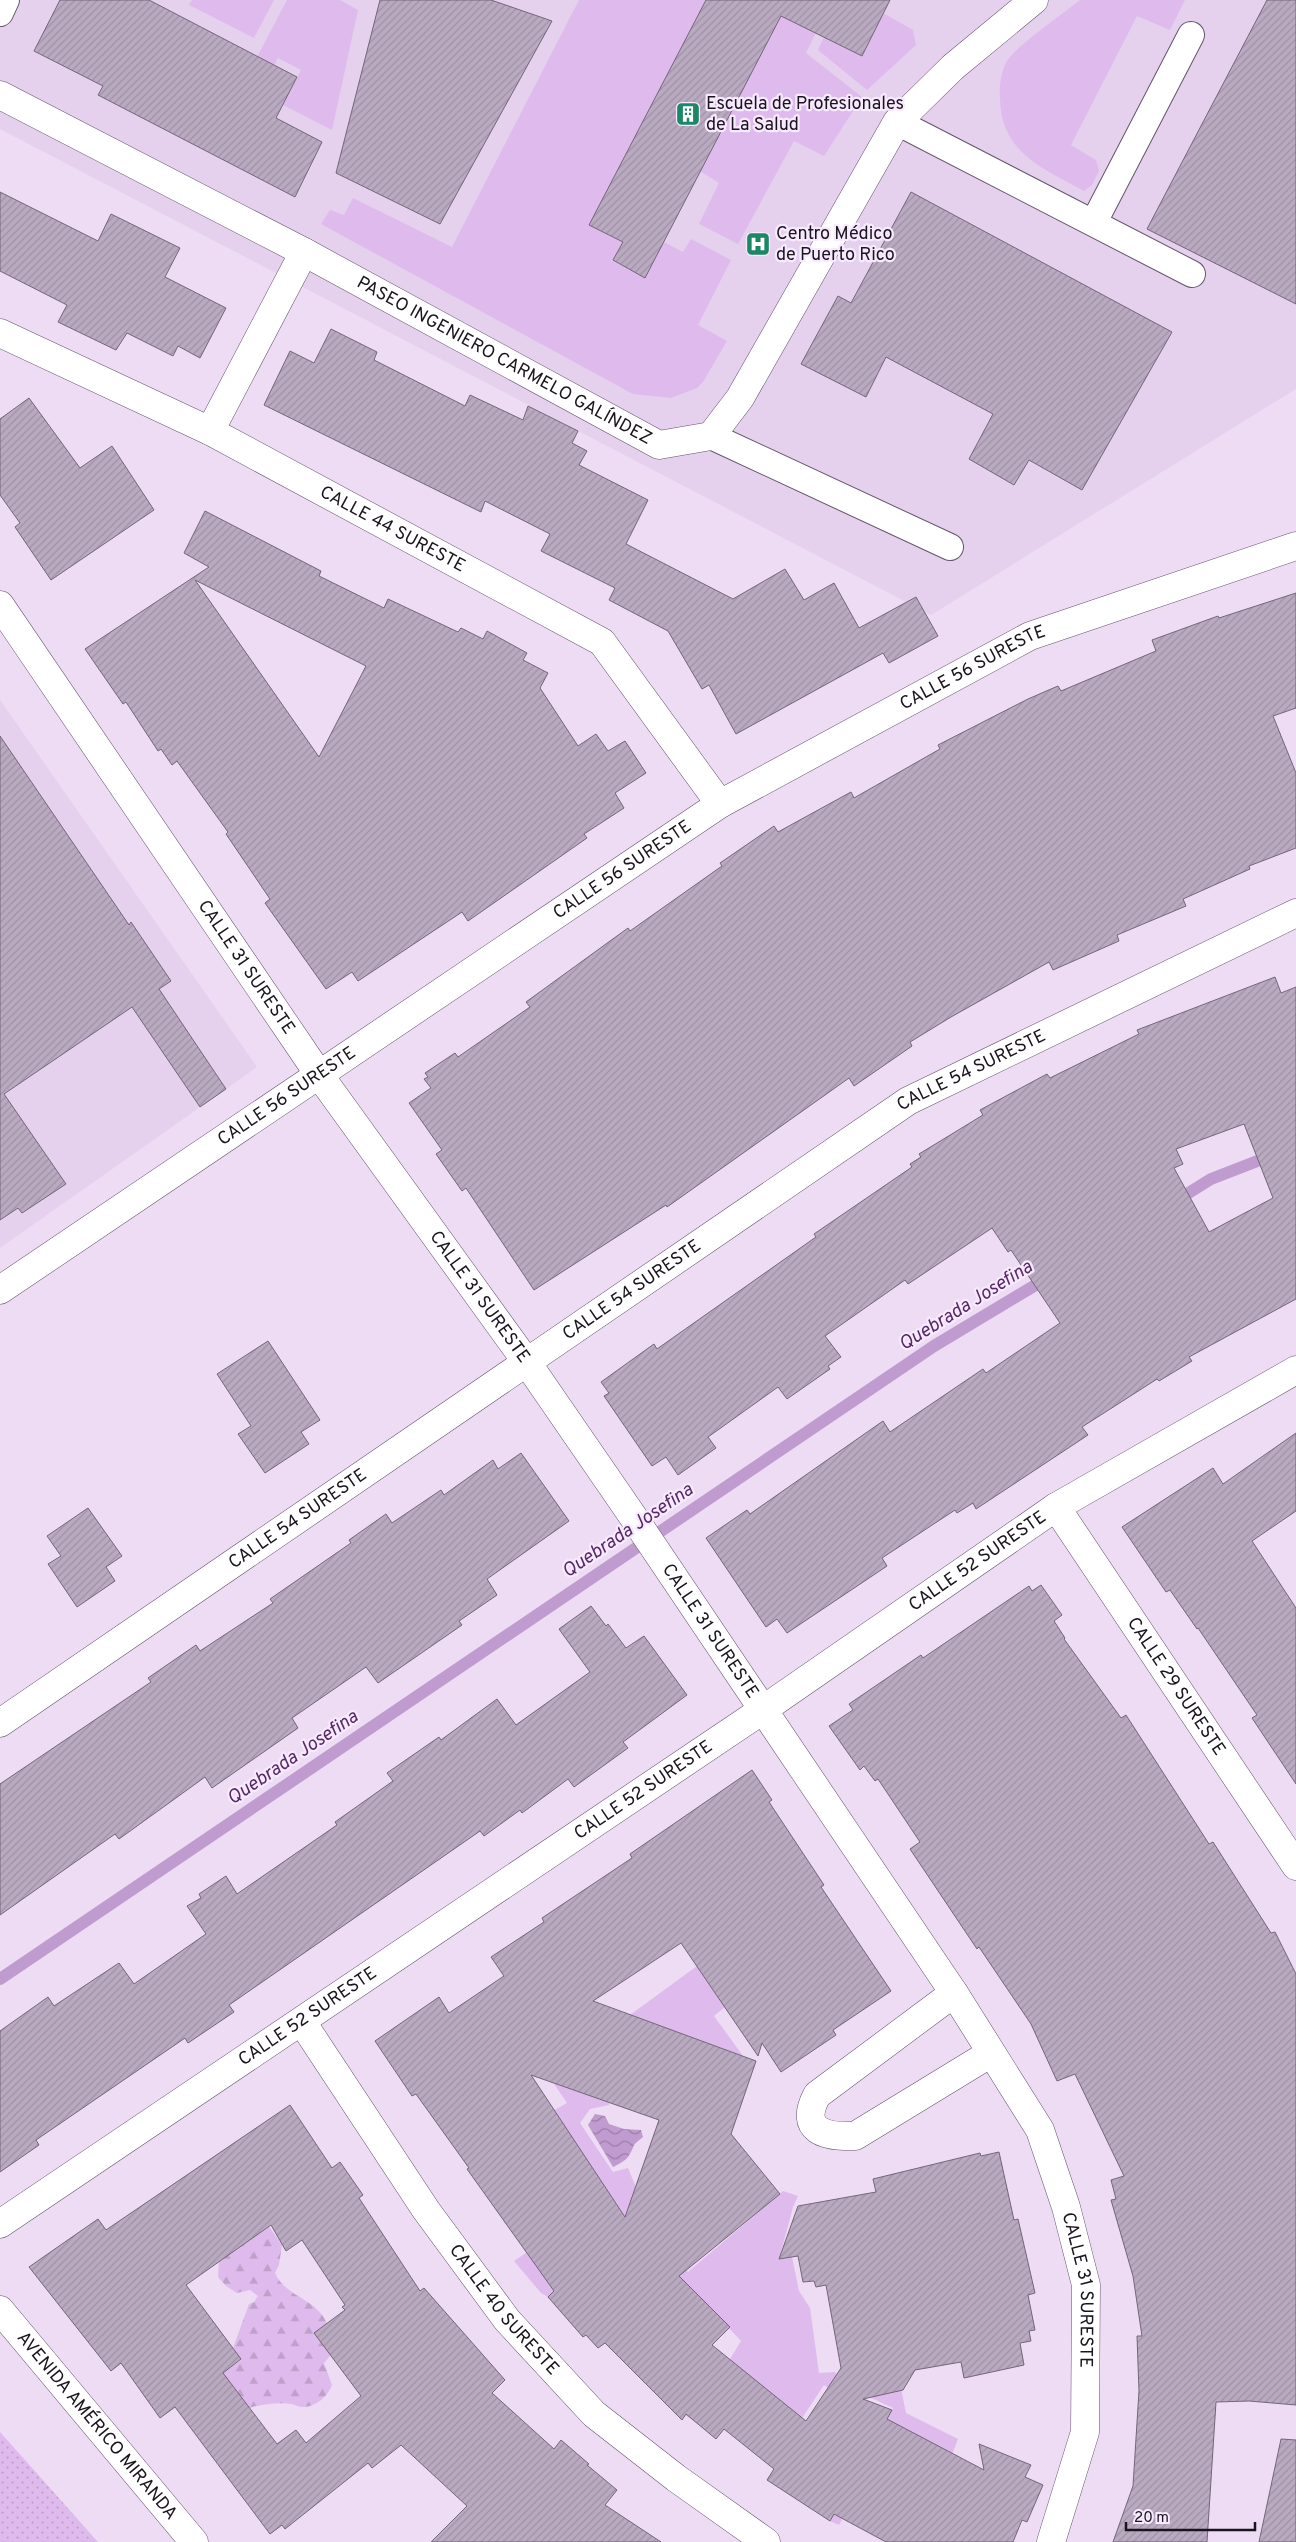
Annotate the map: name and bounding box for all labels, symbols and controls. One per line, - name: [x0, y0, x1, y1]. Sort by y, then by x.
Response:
- place label: Escuela de Profesionales de La Salud: [706, 93, 904, 137]
- building icon: Escuela de Profesionales de La Salud: [675, 101, 701, 127]
- place label: Centro Médico de Puerto Rico: [776, 223, 895, 267]
- hospital icon: Centro Médico de Puerto Rico: [745, 231, 771, 257]
- street label: PASEO INGENIERO CARMELO GALÍNDEZ: [353, 271, 656, 450]
- street label: CALLE 44 SURESTE: [316, 481, 469, 578]
- street label: CALLE 56 SURESTE: [896, 620, 1049, 716]
- street label: CALLE 56 SURESTE: [549, 815, 696, 925]
- street label: CALLE 31 SURESTE: [192, 896, 300, 1039]
- street label: CALLE 54 SURESTE: [892, 1024, 1050, 1117]
- street label: CALLE 56 SURESTE: [213, 1042, 360, 1151]
- street label: CALLE 31 SURESTE: [424, 1226, 535, 1368]
- street label: CALLE 54 SURESTE: [558, 1235, 706, 1346]
- water label: Quebrada Josefina: [895, 1255, 1037, 1357]
- street label: CALLE 54 SURESTE: [224, 1464, 371, 1574]
- water label: Quebrada Josefina: [558, 1478, 698, 1584]
- street label: CALLE 52 SURESTE: [904, 1506, 1051, 1617]
- street label: CALLE 31 SURESTE: [657, 1559, 764, 1703]
- street label: CALLE 29 SURESTE: [1122, 1613, 1231, 1760]
- water label: Quebrada Josefina: [223, 1705, 363, 1811]
- street label: CALLE 52 SURESTE: [570, 1735, 717, 1845]
- street label: CALLE 52 SURESTE: [234, 1962, 381, 2071]
- street label: CALLE 31 SURESTE: [1056, 2210, 1097, 2368]
- street label: CALLE 40 SURESTE: [444, 2240, 564, 2380]
- street label: AVENIDA AMÉRICO MIRANDA: [11, 2327, 182, 2525]
- scale bar: [1126, 2500, 1255, 2532]
- text: 20 m: [1134, 2509, 1169, 2528]

